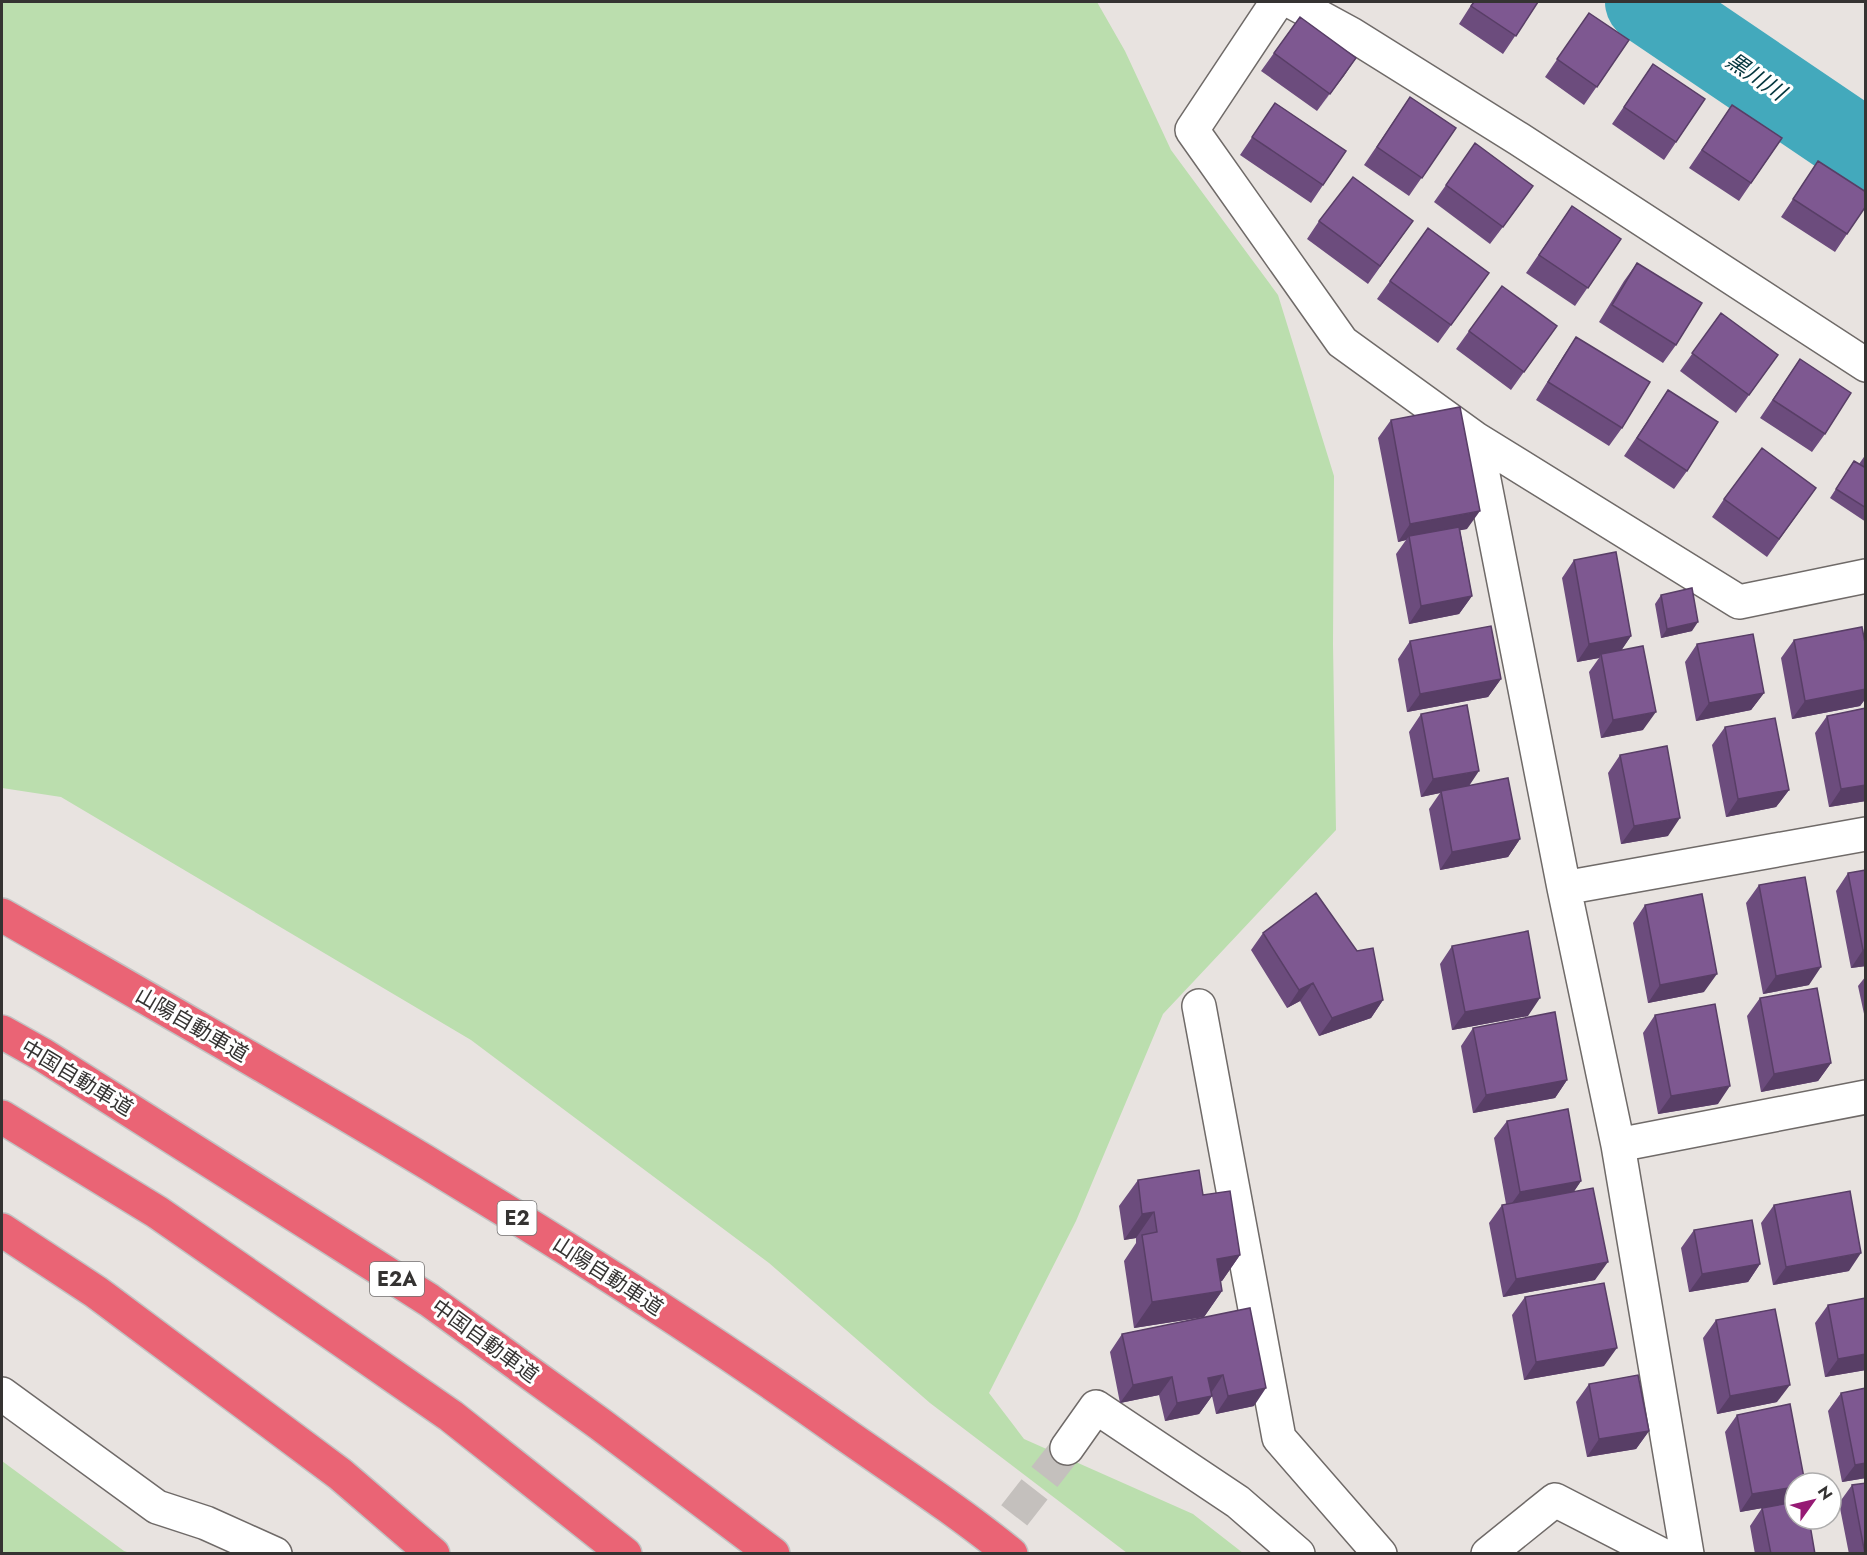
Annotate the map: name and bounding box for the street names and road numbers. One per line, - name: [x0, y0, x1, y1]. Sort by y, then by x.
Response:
- street label: 山陽自動車道: [130, 981, 254, 1069]
- street label: 中国自動車道: [15, 1033, 139, 1123]
- road number: E2: [498, 1201, 536, 1235]
- street label: 山陽自動車道: [547, 1229, 669, 1323]
- road number: E2A: [370, 1262, 424, 1296]
- street label: 中国自動車道: [425, 1292, 545, 1390]

